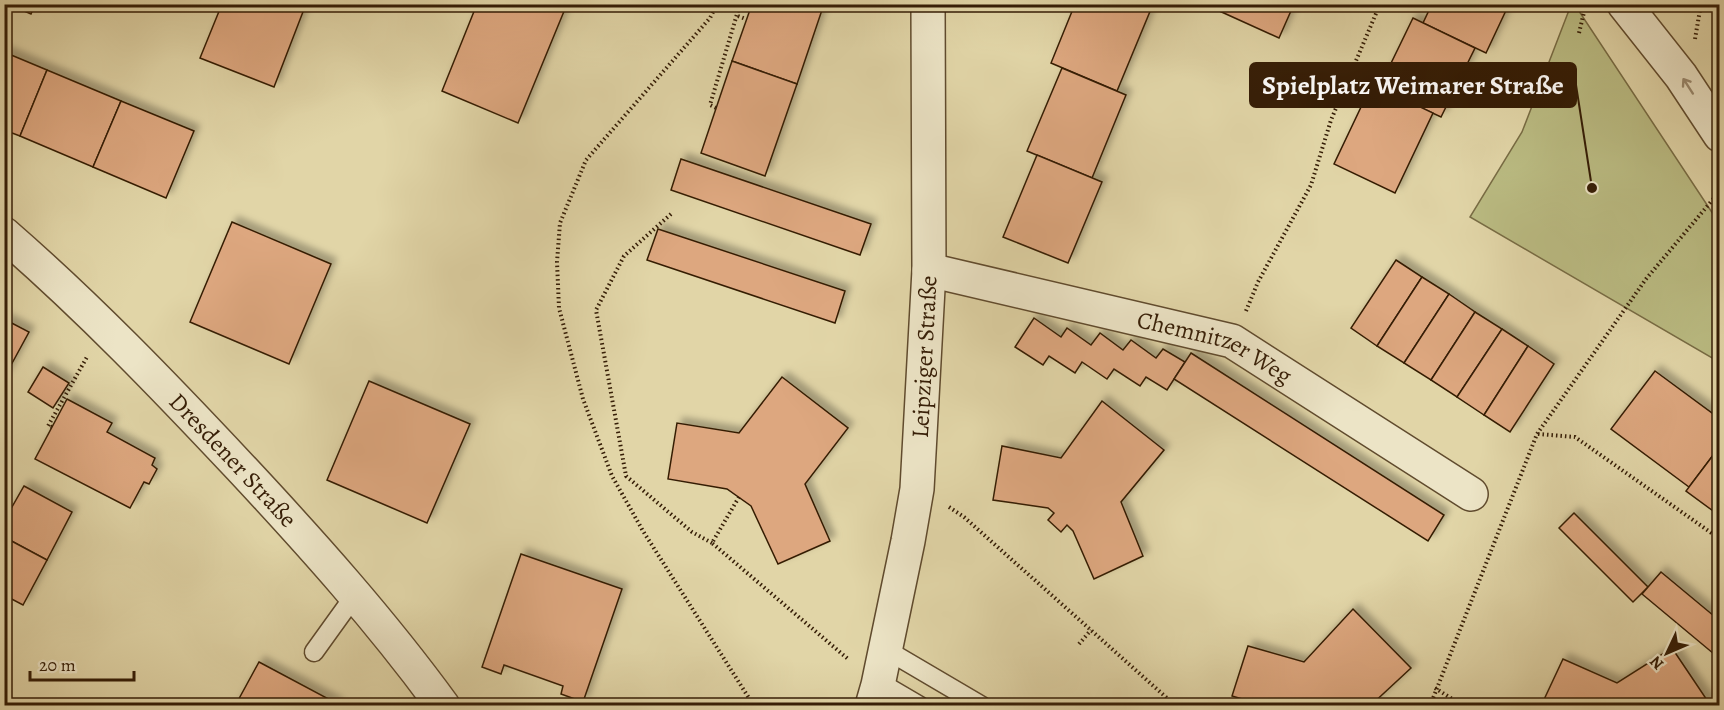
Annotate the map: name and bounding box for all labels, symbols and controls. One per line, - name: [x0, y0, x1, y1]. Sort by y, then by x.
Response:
- callout: Spielplatz Weimarer Straße: [1250, 63, 1576, 107]
- text: Spielplatz Weimarer Straße: [1262, 68, 1564, 103]
- one-way arrow: [1681, 78, 1693, 95]
- street label: Leipziger Straße: [904, 275, 945, 439]
- street label: Chemnitzer Weg: [1134, 303, 1298, 391]
- street label: Dresdener Straße: [162, 386, 304, 534]
- north arrow: [1637, 623, 1697, 683]
- scale bar: [30, 644, 134, 682]
- text: N: [1645, 651, 1669, 675]
- text: 20 m: [39, 653, 76, 677]

